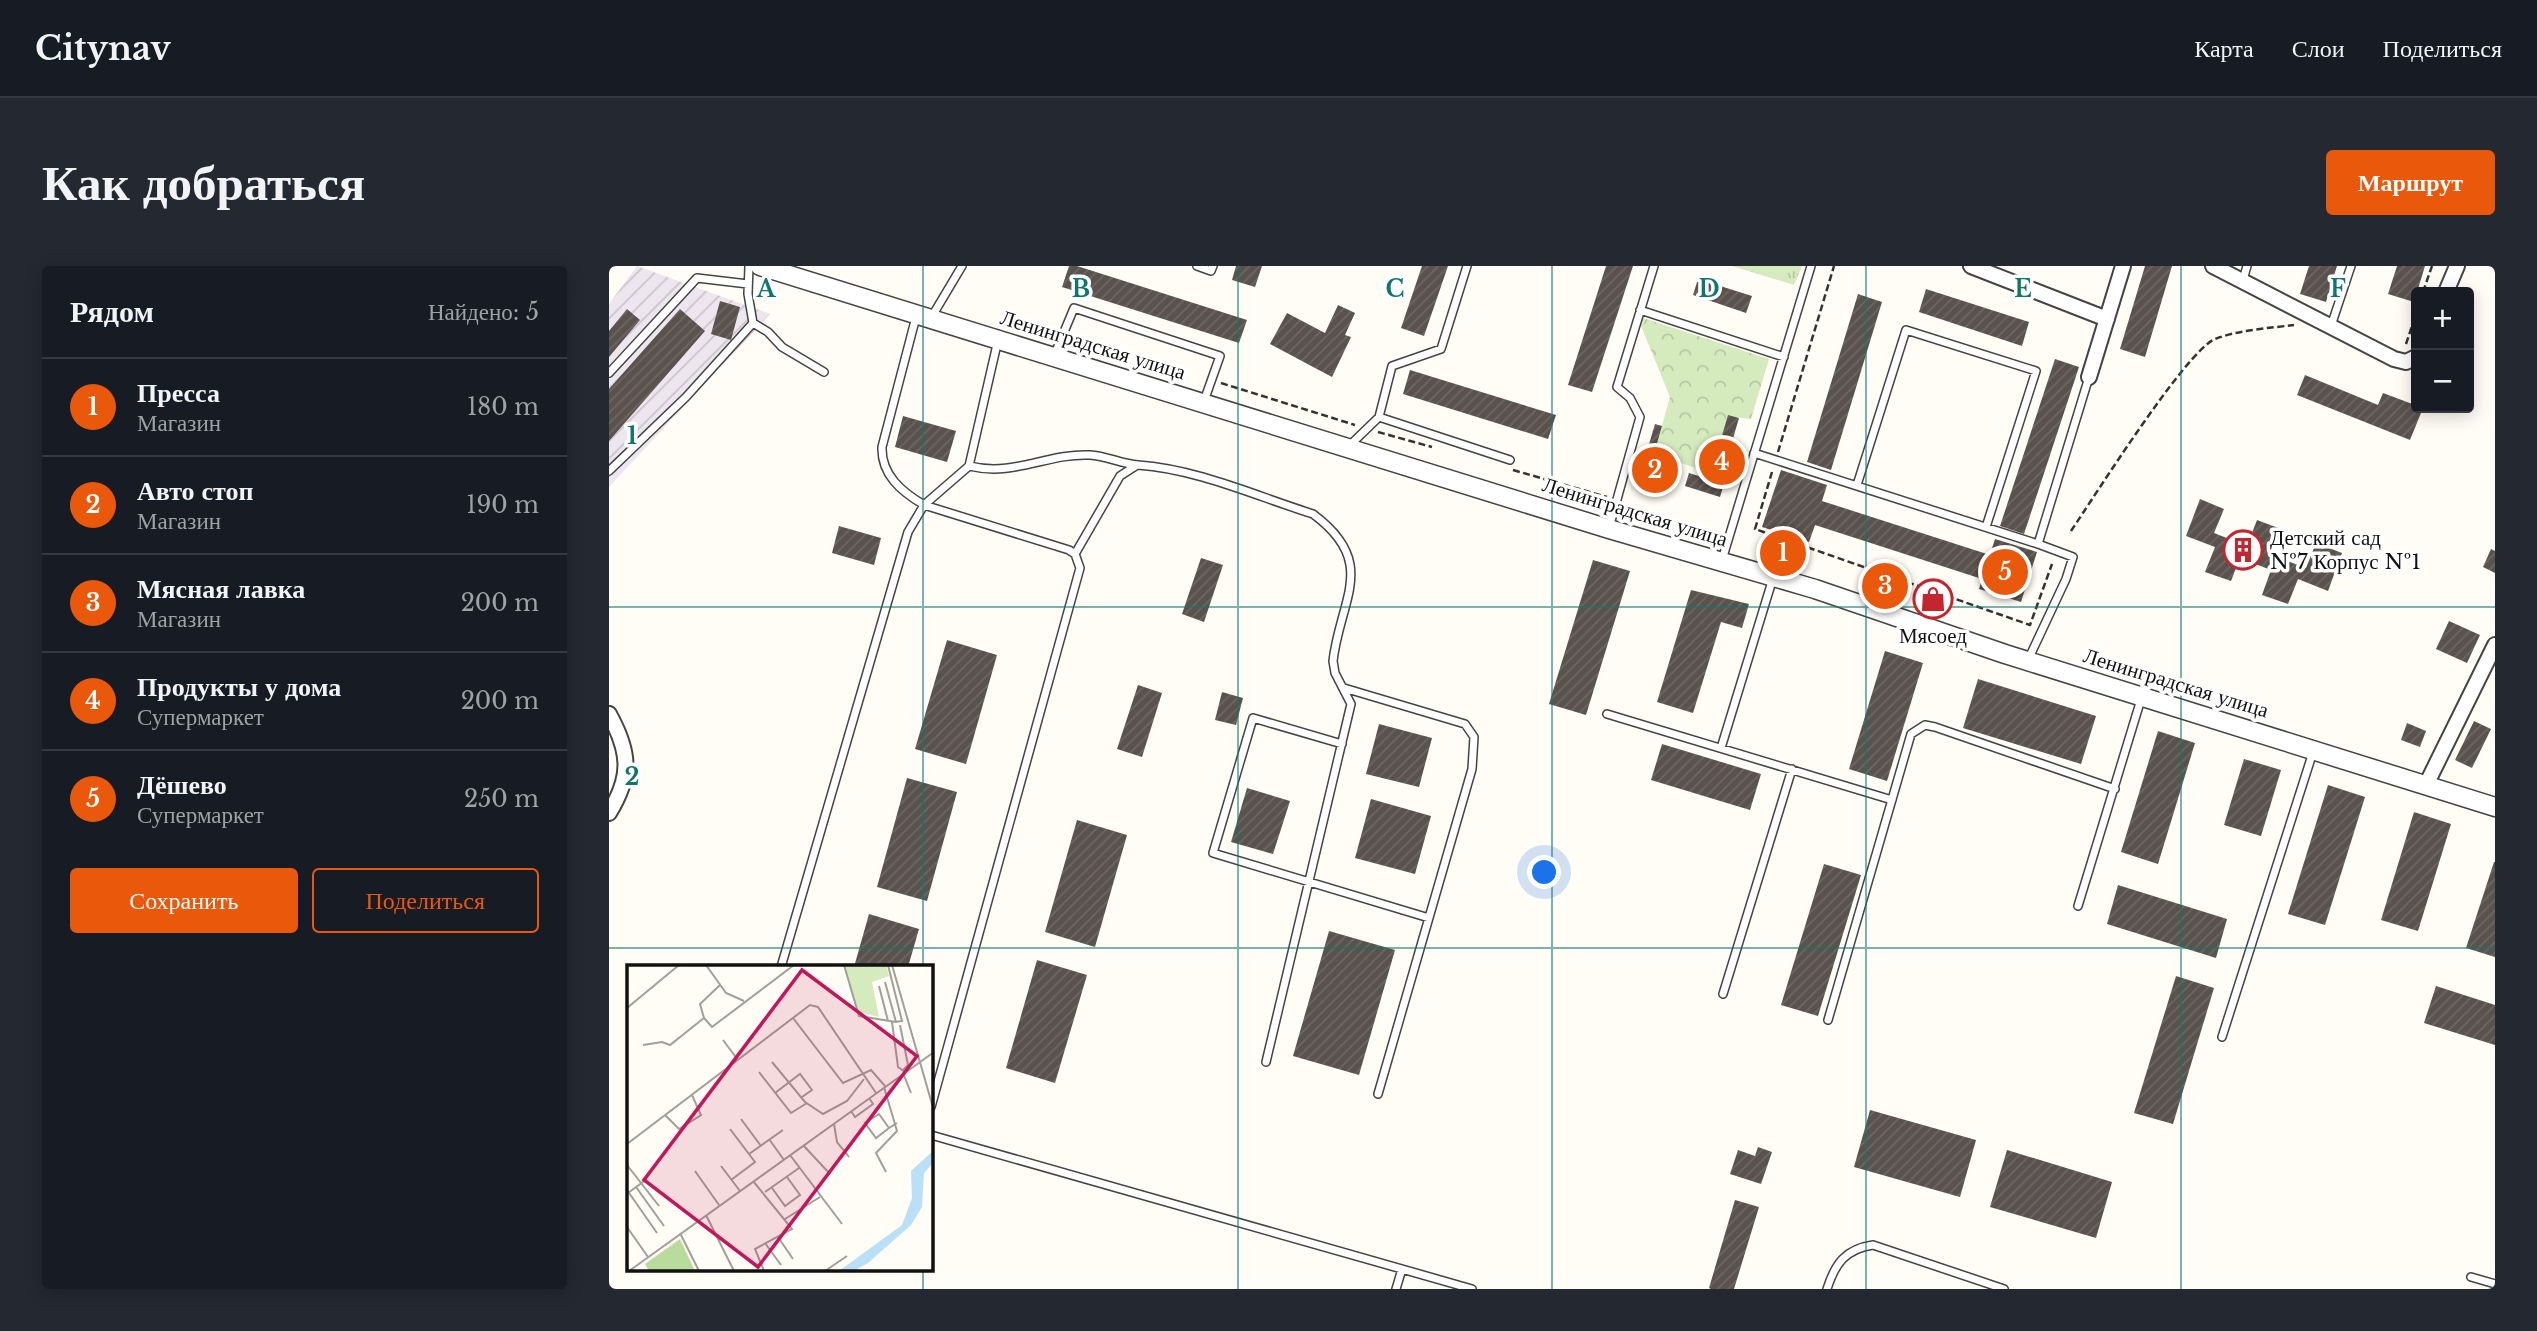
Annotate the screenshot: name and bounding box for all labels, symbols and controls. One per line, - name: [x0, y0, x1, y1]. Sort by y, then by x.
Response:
- text: Citynav: [35, 28, 171, 69]
- text: Карта: [2194, 34, 2254, 63]
- text: Слои: [2292, 34, 2345, 63]
- text: Поделиться: [2383, 34, 2502, 63]
- button: Маршрут: [2326, 150, 2495, 215]
- text: Как добраться: [42, 152, 365, 213]
- text: A: [756, 275, 777, 303]
- text: B: [1072, 275, 1090, 303]
- text: C: [1386, 275, 1404, 303]
- text: D: [1698, 275, 1720, 303]
- text: E: [2014, 275, 2032, 303]
- text: F: [2330, 275, 2346, 303]
- map controls: [2411, 287, 2474, 413]
- button: +: [2411, 287, 2474, 350]
- text: Рядом: [70, 293, 154, 330]
- text: Найдено: 5: [428, 298, 539, 326]
- street label: Ленинградская улица: [997, 304, 1189, 386]
- button: −: [2411, 350, 2474, 413]
- text: Пресса: [137, 377, 220, 409]
- text: 1: [88, 393, 98, 421]
- text: 180 m: [467, 393, 539, 421]
- text: Магазин: [137, 409, 221, 437]
- text: 1: [627, 422, 637, 450]
- pin: 4: [1699, 436, 1745, 488]
- pin: 2: [1632, 444, 1678, 496]
- street label: Ленинградская улица: [1539, 471, 1731, 553]
- text: Авто стоп: [137, 475, 253, 507]
- text: 2: [86, 491, 100, 519]
- text: 190 m: [466, 491, 539, 519]
- text: Магазин: [137, 507, 221, 535]
- place label: Детский сад №7 Корпус №1: [2270, 525, 2421, 575]
- pin: 1: [1760, 527, 1806, 579]
- building icon: Детский сад №7 Корпус №1: [2222, 529, 2264, 571]
- pin: 5: [1982, 546, 2028, 598]
- pin: 3: [1862, 560, 1908, 612]
- text: Мясная лавка: [137, 573, 305, 605]
- shop icon: Мясоед: [1912, 578, 1954, 620]
- text: 3: [86, 589, 100, 617]
- text: 200 m: [461, 589, 539, 617]
- text: Магазин: [137, 605, 221, 633]
- place label: Мясоед: [1899, 623, 1967, 649]
- street label: Ленинградская улица: [2080, 642, 2272, 724]
- text: Продукты у дома: [137, 671, 341, 703]
- text: 4: [85, 687, 101, 715]
- text: 200 m: [461, 687, 539, 715]
- text: Супермаркет: [137, 703, 264, 731]
- text: 2: [625, 763, 639, 791]
- text: Дёшево: [137, 769, 227, 801]
- text: 5: [86, 785, 100, 813]
- text: 250 m: [464, 785, 539, 813]
- text: Супермаркет: [137, 801, 264, 829]
- your location: [1527, 855, 1561, 889]
- button: Сохранить: [70, 868, 298, 933]
- button: Поделиться: [312, 868, 539, 933]
- inset map: [627, 965, 933, 1272]

